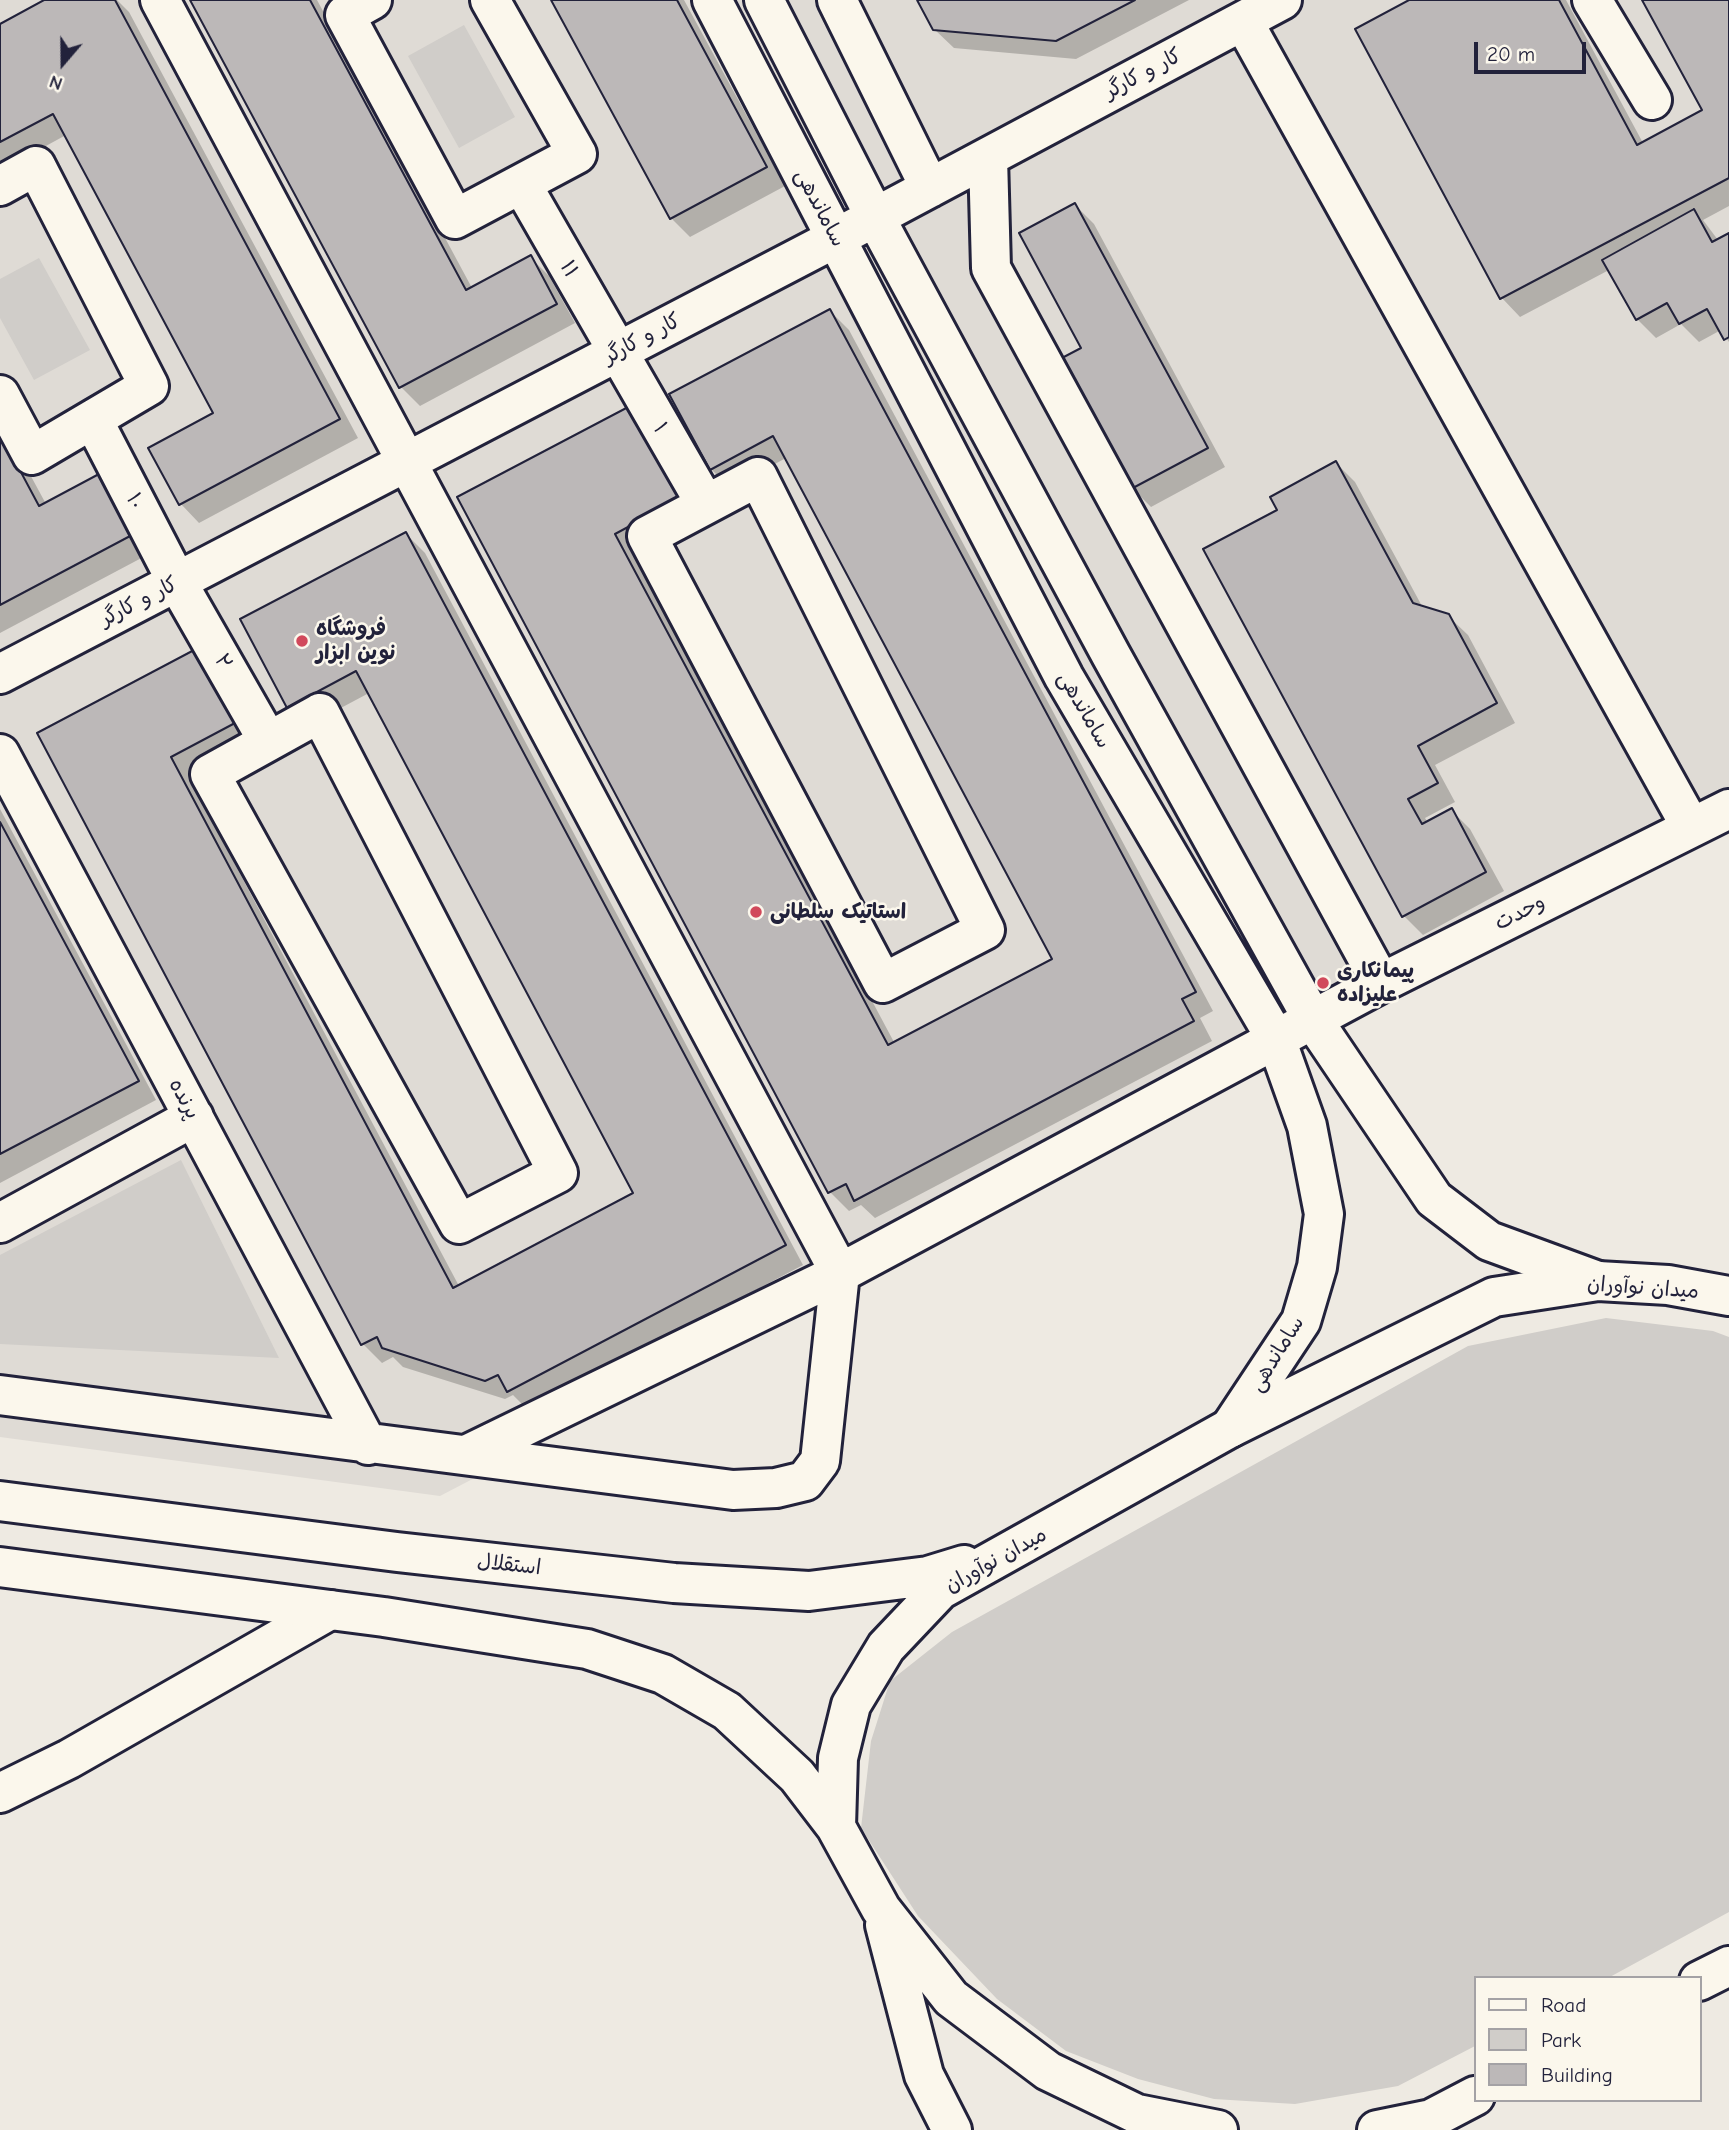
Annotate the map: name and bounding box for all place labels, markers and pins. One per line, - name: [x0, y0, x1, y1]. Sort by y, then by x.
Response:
- place label: فروشگاه نوین ابزار: [316, 616, 395, 666]
- marker: فروشگاه نوین ابزار: [294, 633, 310, 649]
- place label: استاتیک سلطانی: [770, 899, 906, 925]
- marker: استاتیک سلطانی: [748, 904, 764, 920]
- place label: پیمانکاری علیزاده: [1337, 958, 1414, 1008]
- marker: پیمانکاری علیزاده: [1315, 975, 1331, 991]

